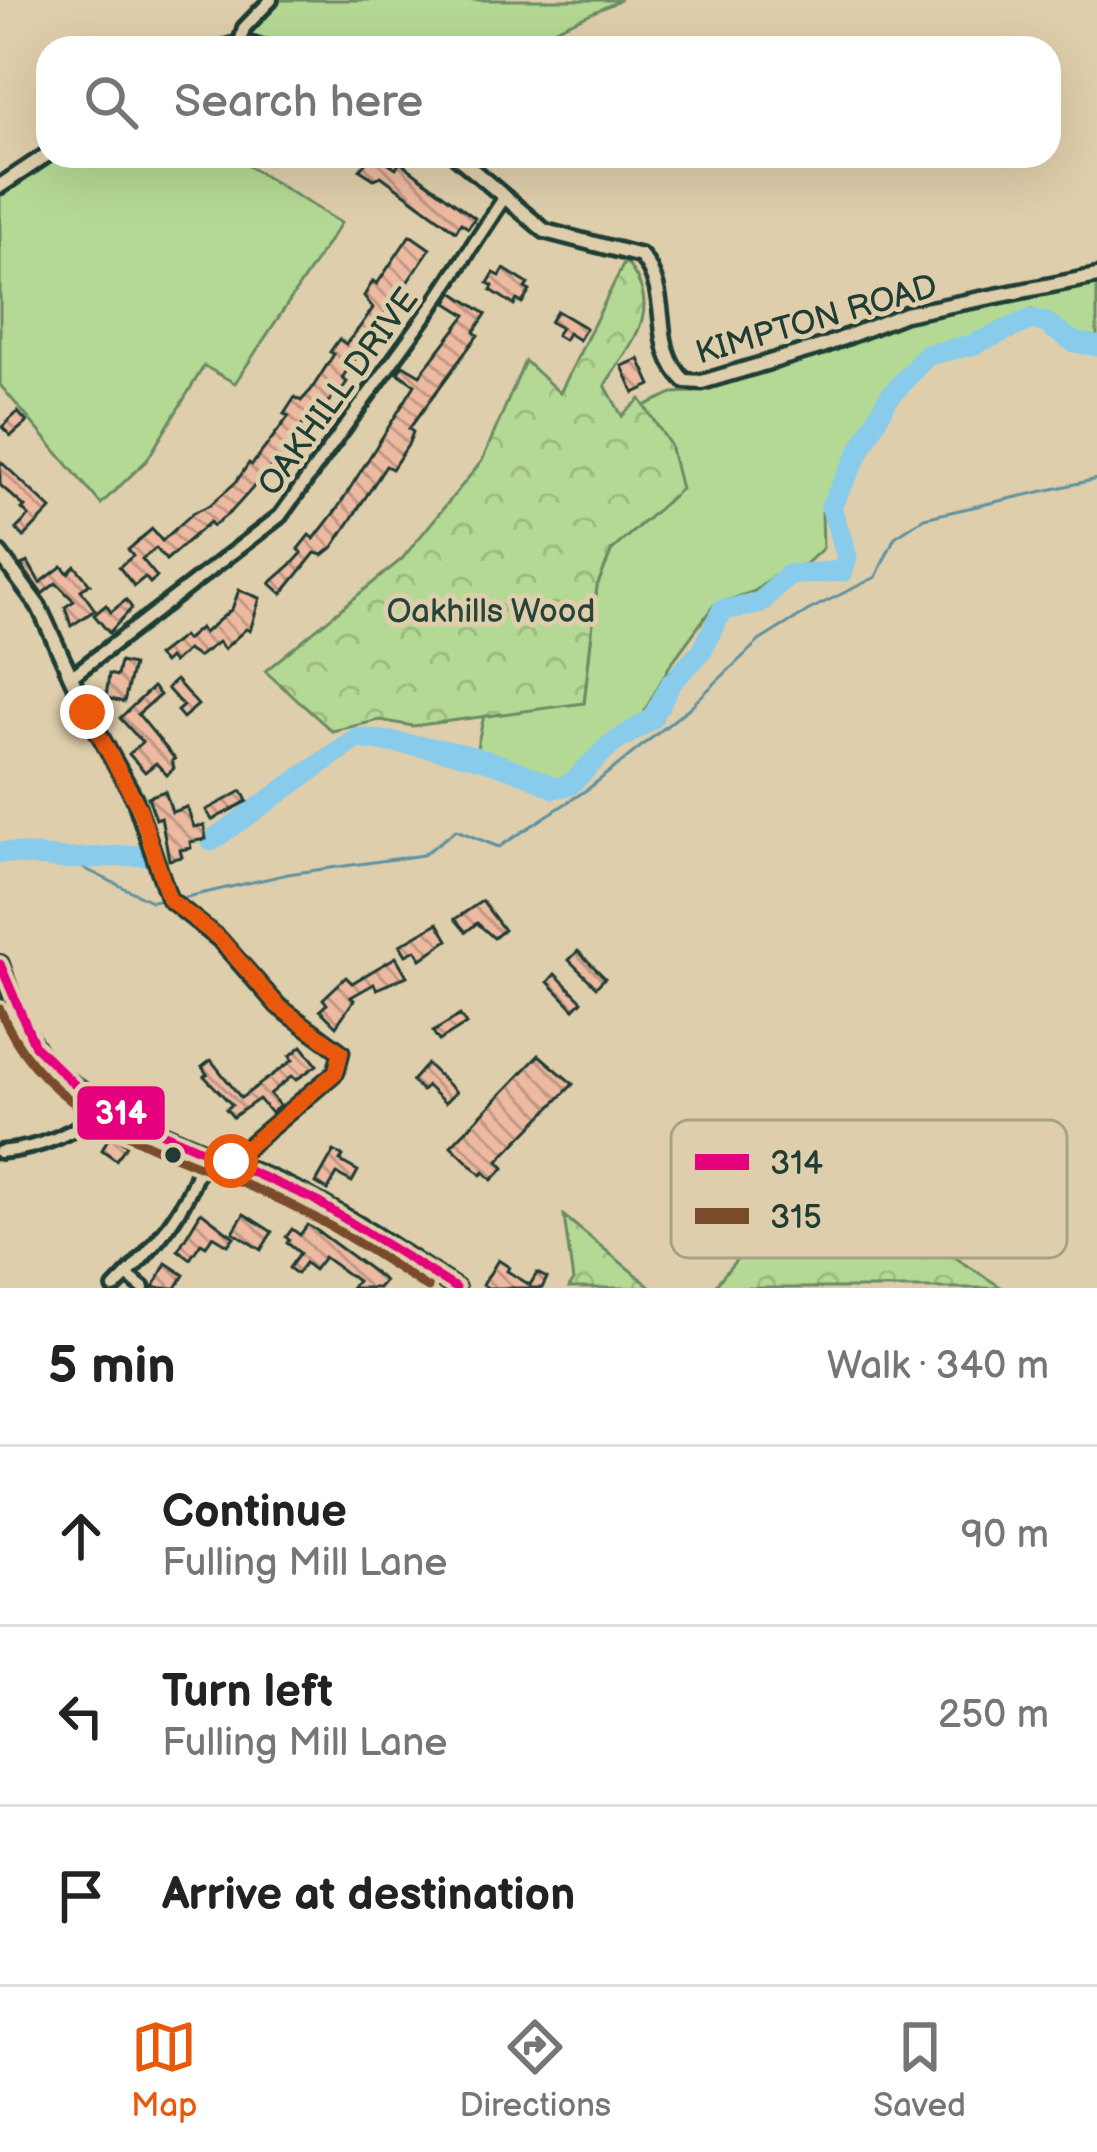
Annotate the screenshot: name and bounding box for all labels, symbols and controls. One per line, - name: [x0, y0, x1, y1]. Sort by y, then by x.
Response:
- search box: [36, 36, 1061, 168]
- icon: search: [78, 69, 144, 135]
- text: Search here: [174, 75, 423, 130]
- street label: KIMPTON ROAD: [691, 266, 942, 373]
- street label: OAKHILL DRIVE: [250, 281, 427, 504]
- park label: Oakhills Wood: [387, 592, 595, 632]
- route end: [60, 685, 114, 739]
- line badge: 314: [75, 1084, 167, 1142]
- text: 314: [95, 1094, 147, 1134]
- legend: [671, 1120, 1067, 1258]
- route start: [204, 1134, 258, 1188]
- unlabelled marker: [162, 1144, 184, 1166]
- text: 314: [770, 1144, 823, 1184]
- text: 315: [770, 1198, 822, 1238]
- text: 5 min: [48, 1336, 176, 1397]
- text: Walk · 340 m: [827, 1343, 1049, 1390]
- text: Continue: [162, 1485, 347, 1540]
- icon: ahead: [48, 1503, 114, 1569]
- text: 90 m: [961, 1512, 1049, 1559]
- text: Fulling Mill Lane: [162, 1540, 447, 1587]
- text: Turn left: [162, 1665, 333, 1720]
- icon: left: [48, 1683, 114, 1749]
- text: 250 m: [938, 1692, 1049, 1739]
- text: Fulling Mill Lane: [162, 1720, 447, 1767]
- icon: arrive: [48, 1863, 114, 1929]
- text: Arrive at destination: [162, 1868, 575, 1923]
- tab: Map: [131, 2014, 197, 2126]
- tab: Directions: [460, 2014, 611, 2126]
- tab: Saved: [873, 2014, 966, 2126]

